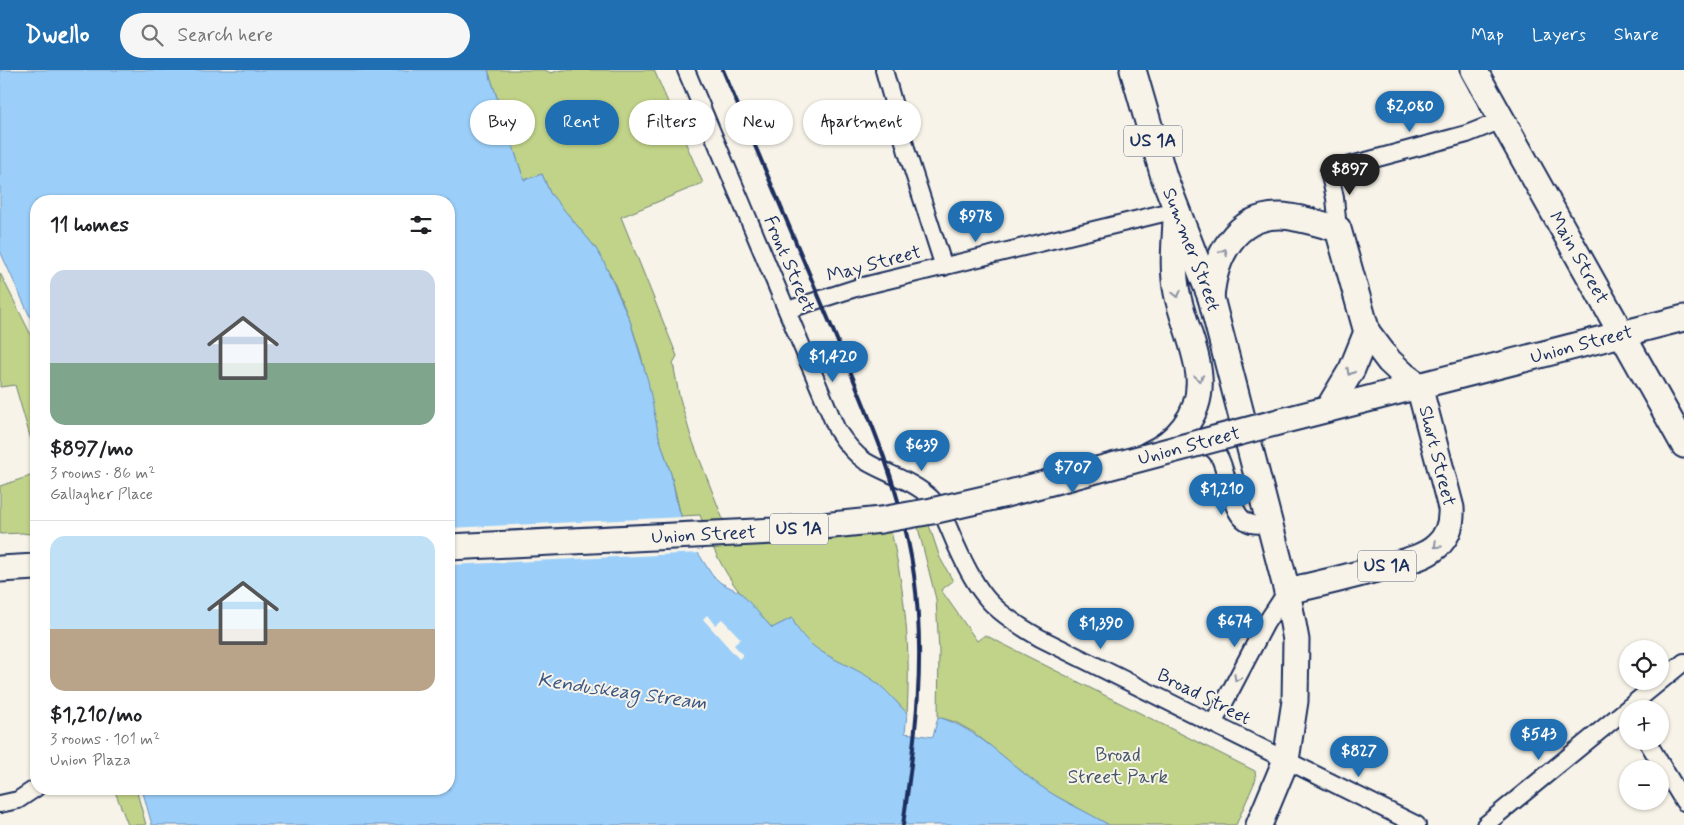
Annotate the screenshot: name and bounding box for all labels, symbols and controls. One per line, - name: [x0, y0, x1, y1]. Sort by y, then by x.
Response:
- search box: [120, 13, 470, 58]
- text: Dwello: [25, 20, 90, 51]
- icon: search: [138, 21, 166, 49]
- text: Search here: [178, 23, 273, 48]
- text: Map: [1471, 23, 1504, 47]
- text: Layers: [1532, 23, 1586, 47]
- text: Share: [1614, 23, 1659, 47]
- pin: $2,080: [1369, 90, 1451, 133]
- text: $2,080: [1386, 96, 1434, 117]
- chip: Buy: [470, 100, 535, 145]
- chip: Rent: [545, 100, 619, 145]
- chip: Filters: [629, 100, 715, 145]
- chip: New: [725, 100, 793, 145]
- chip: Apartment: [803, 100, 921, 145]
- road number: US 1A: [1124, 126, 1182, 156]
- pin: $897: [1320, 154, 1380, 196]
- text: $897: [1332, 159, 1368, 180]
- street label: Summer Street: [1157, 184, 1226, 314]
- pin: $978: [946, 200, 1006, 243]
- text: $978: [959, 206, 993, 227]
- street label: Main Street: [1543, 207, 1615, 308]
- text: 11 homes: [50, 211, 129, 239]
- icon: filters: [407, 211, 435, 239]
- street label: Front Street: [757, 212, 821, 316]
- street label: May Street: [824, 239, 924, 289]
- one-way arrow: [1218, 248, 1228, 257]
- one-way arrow: [1171, 289, 1182, 298]
- icon: home: [198, 303, 288, 393]
- street label: Union Street: [1527, 319, 1635, 369]
- pin: $1,420: [792, 340, 874, 383]
- text: $1,420: [809, 346, 857, 367]
- one-way arrow: [1346, 367, 1356, 376]
- one-way arrow: [1194, 375, 1205, 383]
- street label: Short Street: [1412, 403, 1462, 509]
- street label: Union Street: [1135, 420, 1243, 471]
- pin: $639: [892, 430, 952, 472]
- text: $897/mo: [50, 435, 133, 463]
- text: $639: [906, 435, 938, 456]
- pin: $707: [1043, 452, 1103, 494]
- text: $707: [1054, 457, 1092, 478]
- text: 3 rooms · 86 m²: [50, 463, 155, 484]
- pin: $1,210: [1181, 474, 1263, 516]
- text: $1,210: [1200, 479, 1244, 500]
- text: Gallagher Place: [50, 484, 153, 505]
- road number: US 1A: [770, 514, 828, 544]
- street label: Union Street: [651, 519, 757, 550]
- one-way arrow: [1434, 539, 1443, 548]
- road number: US 1A: [1358, 551, 1416, 582]
- icon: home: [198, 568, 288, 658]
- pin: $674: [1205, 606, 1265, 648]
- pin: $1,390: [1060, 608, 1142, 650]
- text: $674: [1217, 611, 1253, 632]
- text: $1,390: [1079, 613, 1123, 634]
- map controls: [1619, 640, 1669, 810]
- button: locate: [1619, 640, 1669, 690]
- street label: Broad Street: [1153, 663, 1255, 731]
- water label: Kenduskeag Stream: [535, 667, 708, 719]
- one-way arrow: [1233, 673, 1243, 682]
- button: +: [1619, 700, 1669, 750]
- text: $1,210/mo: [50, 701, 142, 729]
- pin: $543: [1509, 718, 1569, 761]
- text: $543: [1521, 724, 1557, 745]
- text: 3 rooms · 101 m²: [50, 729, 160, 750]
- pin: $827: [1329, 736, 1389, 778]
- text: $827: [1341, 741, 1377, 762]
- park label: Broad Street Park: [1068, 743, 1169, 790]
- text: Union Plaza: [50, 750, 131, 771]
- button: −: [1619, 760, 1669, 810]

